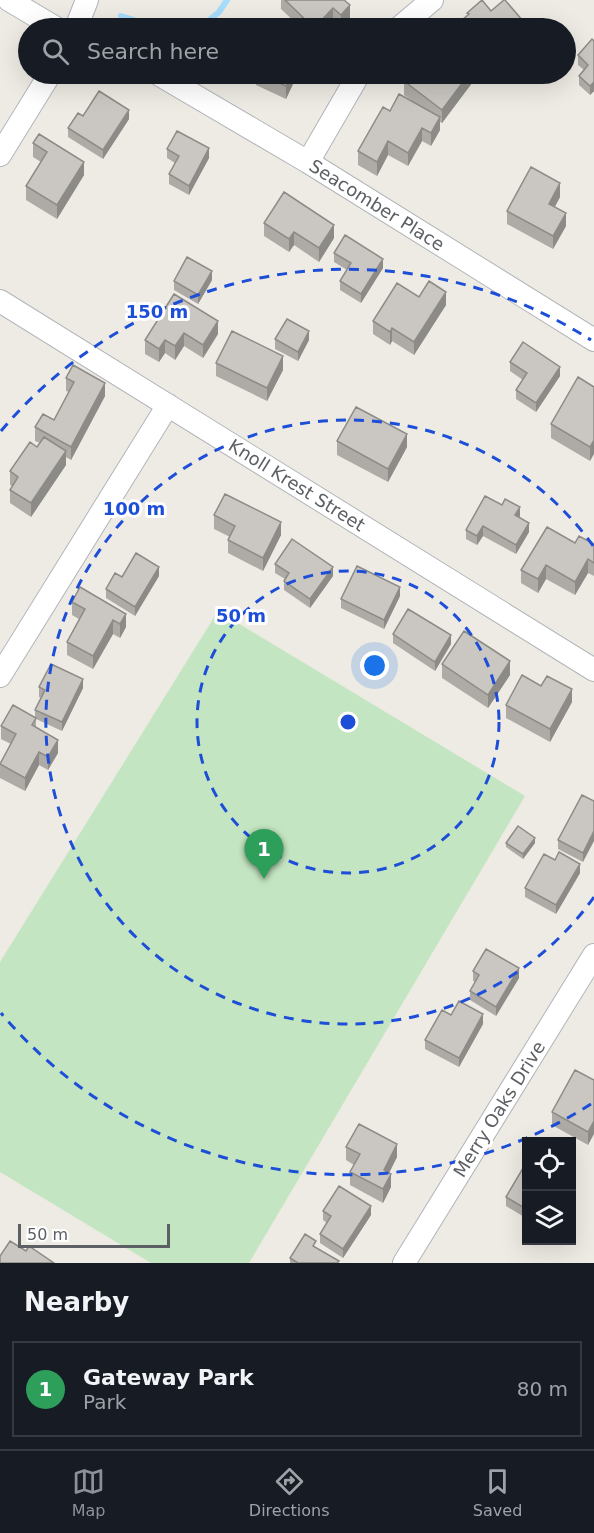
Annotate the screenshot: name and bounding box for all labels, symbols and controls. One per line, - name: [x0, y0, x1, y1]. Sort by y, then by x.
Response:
- search box: [18, 18, 576, 84]
- icon: search: [39, 35, 72, 68]
- text: Search here: [87, 39, 219, 64]
- street label: Seacomber Place: [306, 155, 448, 255]
- text: 150 m: [126, 301, 188, 322]
- street label: Knoll Krest Street: [225, 435, 369, 535]
- text: 100 m: [103, 498, 165, 519]
- text: 50 m: [216, 605, 266, 626]
- your location: [360, 651, 389, 680]
- centre of rings: [338, 712, 358, 732]
- pin: 1: [244, 830, 284, 879]
- street label: Merry Oaks Drive: [449, 1037, 549, 1181]
- map controls: [522, 1137, 576, 1245]
- button: locate: [522, 1137, 576, 1191]
- button: layers: [522, 1191, 576, 1245]
- scale bar: [18, 1221, 170, 1248]
- text: 50 m: [27, 1225, 68, 1244]
- text: Nearby: [24, 1287, 129, 1317]
- text: Gateway Park: [83, 1365, 254, 1390]
- text: 1: [39, 1377, 52, 1401]
- text: 80 m: [517, 1377, 568, 1401]
- text: Park: [83, 1390, 126, 1414]
- tab: Map: [72, 1465, 105, 1520]
- tab: Directions: [249, 1465, 329, 1520]
- tab: Saved: [473, 1465, 522, 1520]

